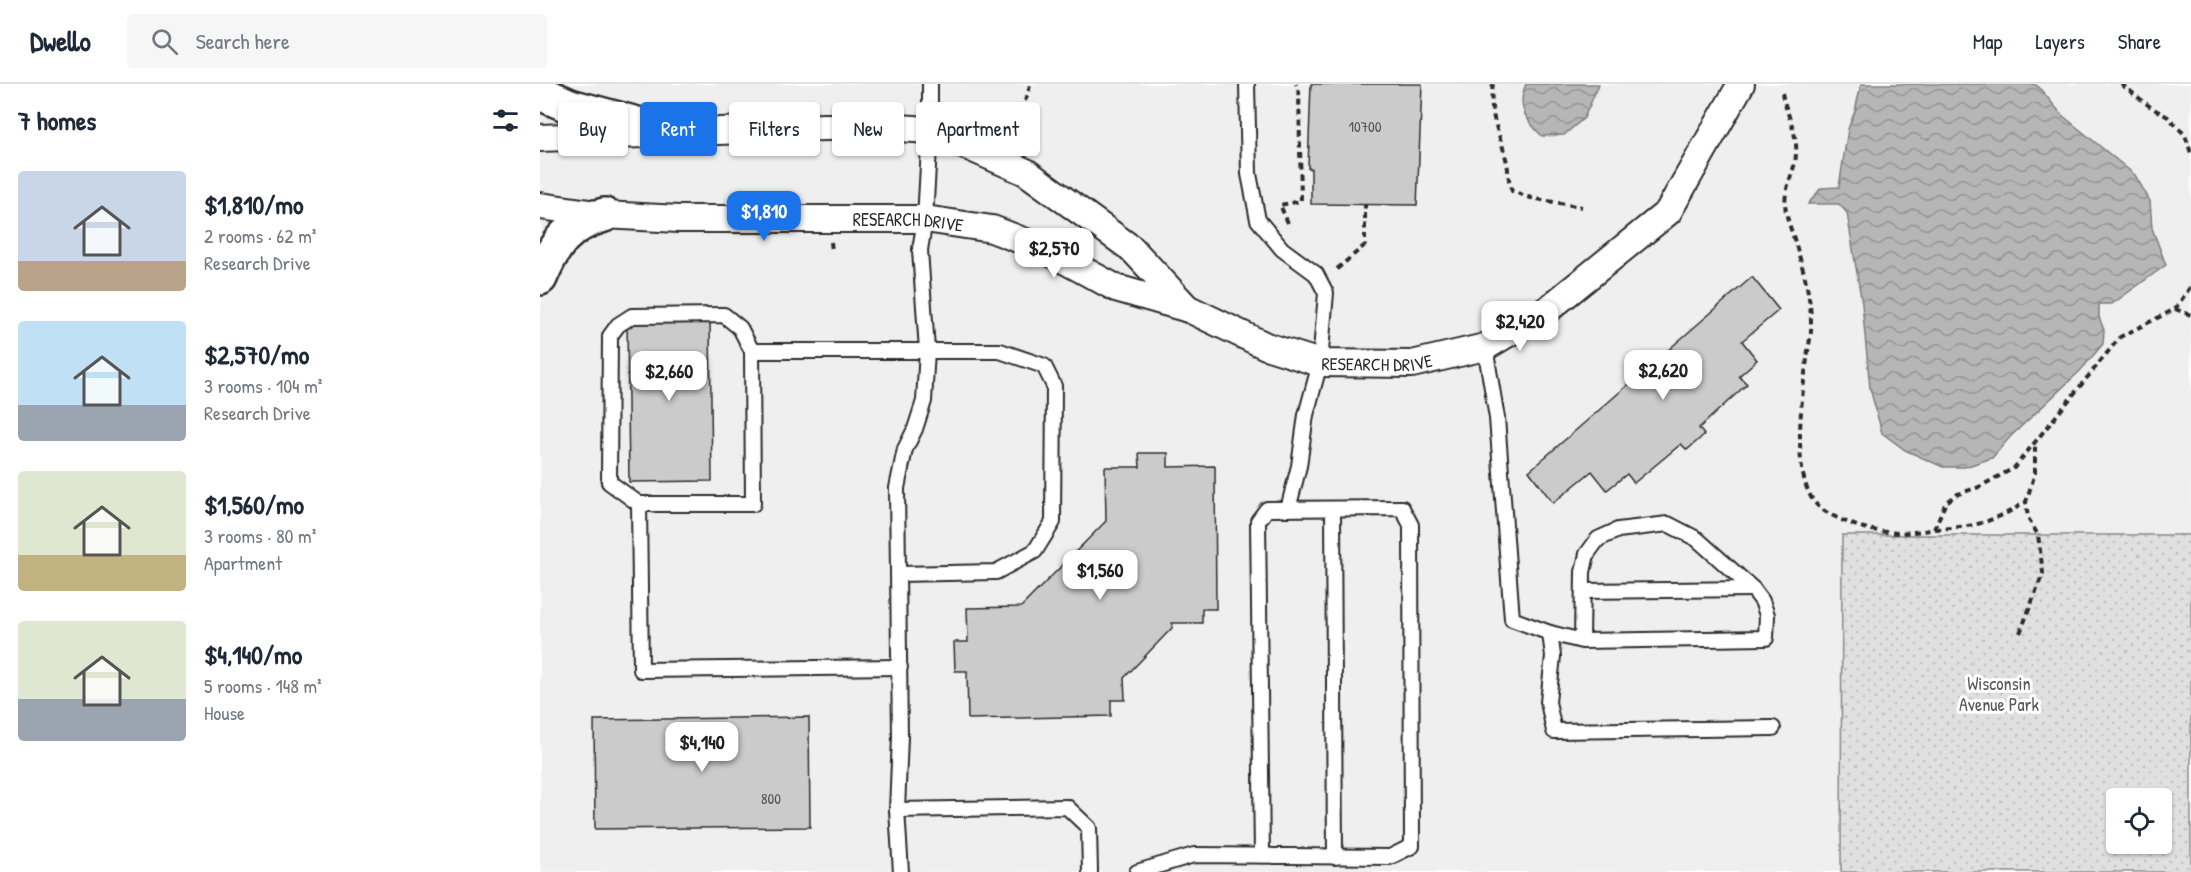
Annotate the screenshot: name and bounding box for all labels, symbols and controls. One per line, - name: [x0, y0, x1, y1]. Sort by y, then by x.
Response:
- search box: [127, 14, 547, 68]
- text: Dwello: [30, 22, 91, 60]
- icon: search: [148, 25, 181, 58]
- text: Search here: [196, 26, 290, 56]
- text: Map: [1973, 27, 2002, 56]
- text: Layers: [2035, 27, 2085, 56]
- text: Share: [2118, 27, 2161, 56]
- chip: Buy: [558, 102, 628, 156]
- chip: Rent: [640, 102, 717, 156]
- chip: Filters: [729, 102, 820, 156]
- chip: New: [832, 102, 904, 156]
- chip: Apartment: [916, 102, 1040, 156]
- text: 7 homes: [18, 103, 96, 138]
- icon: filters: [489, 104, 522, 137]
- house number: 10700: [1348, 116, 1382, 137]
- text: $1,810/mo: [204, 187, 303, 222]
- pin: $1,810: [715, 191, 813, 242]
- icon: home: [66, 195, 138, 267]
- text: $1,810: [741, 197, 787, 224]
- street label: RESEARCH DRIVE: [853, 207, 965, 237]
- text: 2 rooms · 62 m²: [204, 222, 316, 249]
- pin: $2,570: [1005, 228, 1103, 279]
- text: $2,570: [1029, 234, 1079, 261]
- text: Research Drive: [204, 249, 311, 276]
- pin: $2,420: [1471, 301, 1569, 352]
- text: $2,420: [1495, 307, 1545, 334]
- text: $2,570/mo: [204, 337, 309, 372]
- icon: home: [66, 345, 138, 417]
- street label: RESEARCH DRIVE: [1321, 347, 1435, 377]
- pin: $2,620: [1614, 350, 1712, 401]
- pin: $2,660: [620, 351, 718, 402]
- text: $2,620: [1638, 356, 1688, 383]
- text: $2,660: [645, 357, 693, 384]
- text: 3 rooms · 104 m²: [204, 372, 322, 399]
- text: Research Drive: [204, 399, 311, 426]
- text: $1,560/mo: [204, 487, 304, 522]
- icon: home: [66, 495, 138, 567]
- text: 3 rooms · 80 m²: [204, 522, 316, 549]
- text: Apartment: [204, 549, 282, 576]
- pin: $1,560: [1051, 550, 1149, 601]
- text: $1,560: [1077, 556, 1123, 583]
- text: $4,140/mo: [204, 637, 302, 672]
- icon: home: [66, 645, 138, 717]
- park label: Wisconsin Avenue Park: [1959, 671, 2039, 717]
- text: 5 rooms · 148 m²: [204, 672, 322, 699]
- text: House: [204, 699, 245, 726]
- pin: $4,140: [653, 722, 751, 773]
- text: $4,140: [679, 728, 725, 755]
- house number: 800: [761, 788, 781, 809]
- map controls: [2106, 788, 2172, 854]
- button: locate: [2106, 788, 2172, 854]

